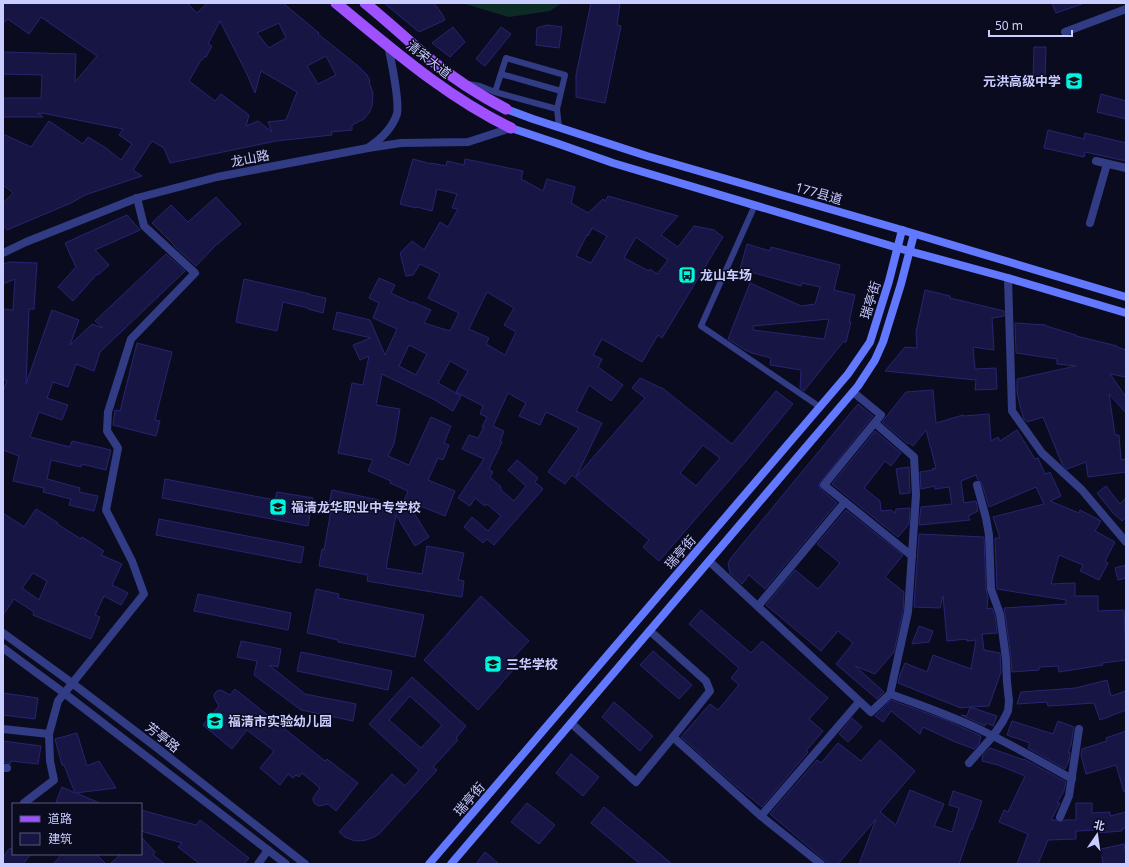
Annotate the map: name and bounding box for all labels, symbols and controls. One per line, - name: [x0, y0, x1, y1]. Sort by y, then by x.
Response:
- scale bar: [989, 12, 1072, 38]
- text: 50 m: [995, 17, 1023, 34]
- street label: 清荣大道: [403, 36, 455, 82]
- school or university icon: 元洪高级中学: [1064, 71, 1084, 91]
- place label: 元洪高级中学: [983, 72, 1061, 90]
- street label: 龙山路: [229, 145, 271, 171]
- street label: 177县道: [793, 178, 845, 208]
- bus stop icon: 龙山车场: [677, 265, 697, 285]
- place label: 龙山车场: [700, 266, 752, 284]
- street label: 瑞亭街: [856, 279, 884, 321]
- school or university icon: 福清龙华职业中专学校: [268, 497, 288, 517]
- place label: 福清龙华职业中专学校: [291, 498, 421, 516]
- street label: 瑞亭街: [660, 531, 700, 573]
- school or university icon: 三华学校: [483, 654, 503, 674]
- place label: 三华学校: [506, 655, 558, 673]
- school or university icon: 福清市实验幼儿园: [205, 711, 225, 731]
- place label: 福清市实验幼儿园: [228, 712, 332, 730]
- street label: 芳亭路: [142, 718, 184, 756]
- street label: 瑞亭街: [449, 778, 489, 820]
- legend: [12, 803, 142, 855]
- text: 道路: [48, 810, 72, 827]
- north arrow: [1077, 815, 1117, 855]
- text: 北: [1092, 816, 1106, 833]
- text: 建筑: [48, 830, 72, 847]

